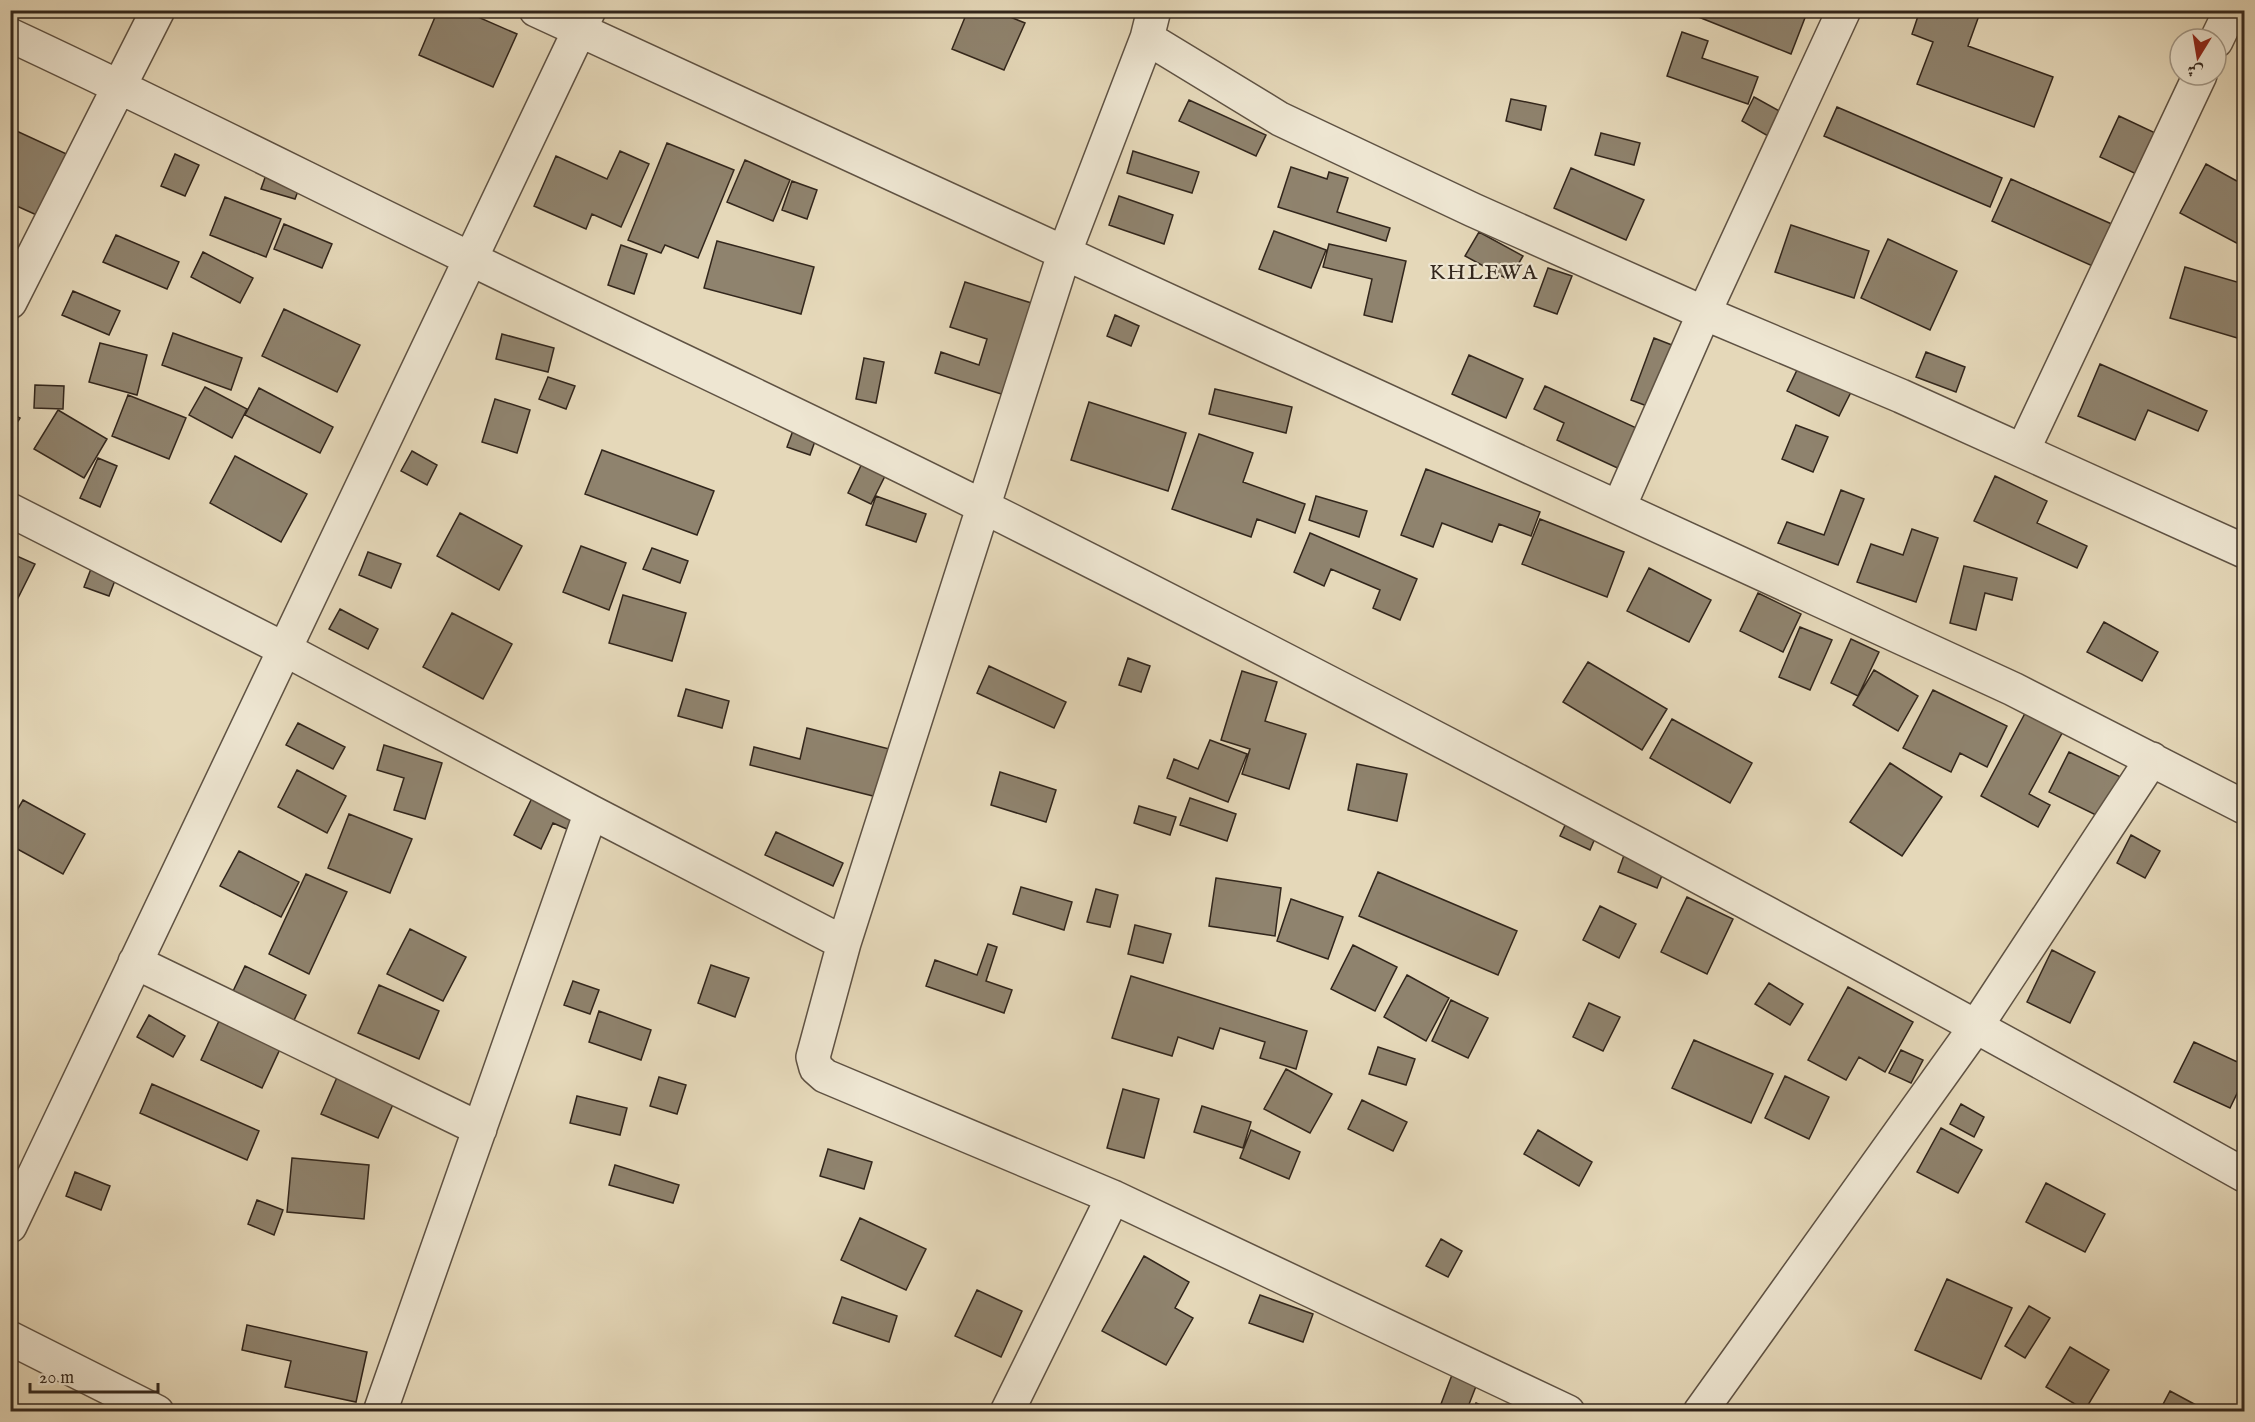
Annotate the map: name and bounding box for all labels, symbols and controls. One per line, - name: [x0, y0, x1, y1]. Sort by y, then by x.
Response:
- north arrow: [2168, 27, 2228, 87]
- text: ش: [2186, 58, 2205, 81]
- district label: KHLEWA: [1429, 259, 1539, 287]
- scale bar: [30, 1356, 158, 1394]
- text: 20 m: [39, 1367, 74, 1390]

